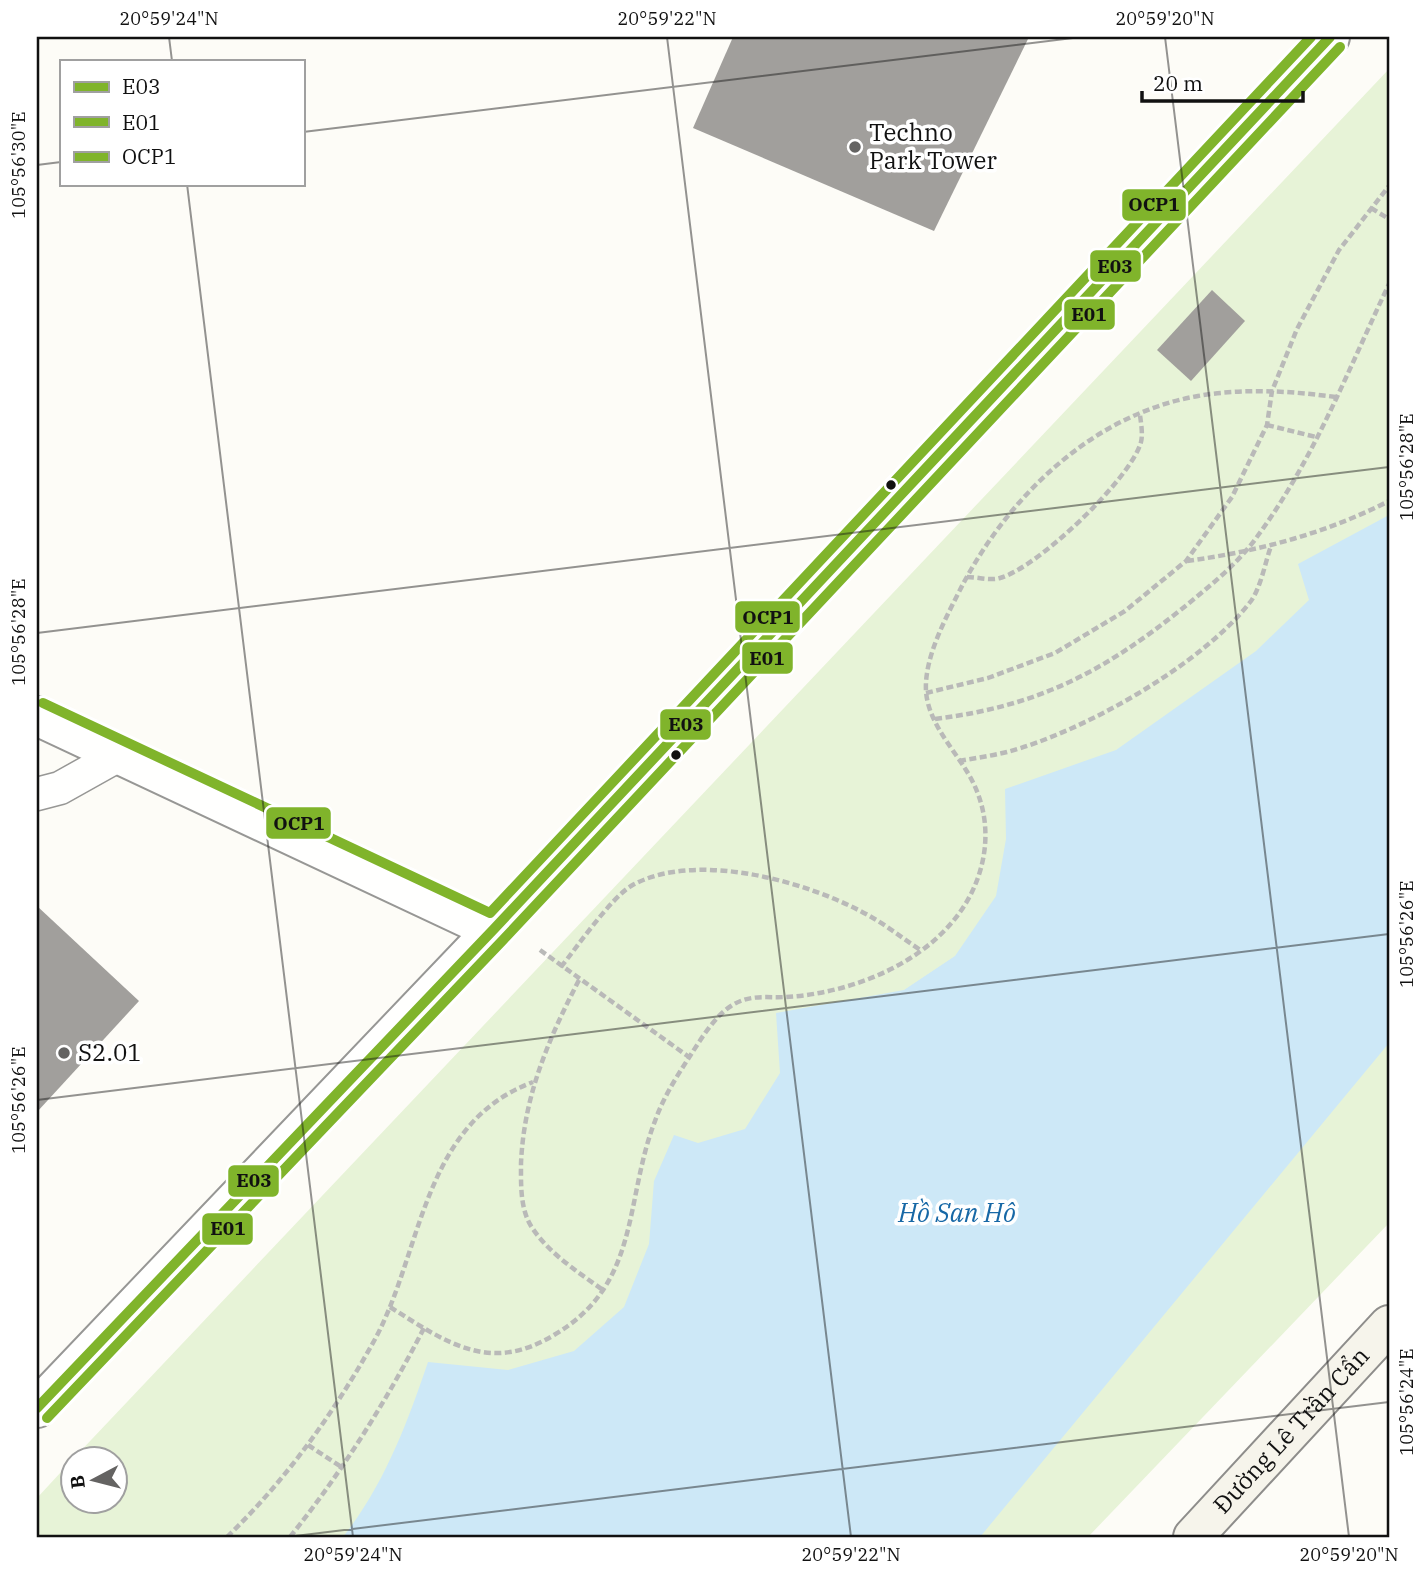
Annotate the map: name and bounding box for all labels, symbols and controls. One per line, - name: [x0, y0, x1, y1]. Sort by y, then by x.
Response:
- text: 20°59'24"N: [120, 7, 219, 30]
- text: 20°59'22"N: [618, 7, 717, 30]
- text: 20°59'20"N: [1116, 7, 1215, 30]
- legend: [60, 60, 304, 186]
- scale bar: [1142, 60, 1304, 104]
- text: 20 m: [1153, 69, 1203, 97]
- text: E03: [122, 72, 161, 100]
- text: E01: [122, 108, 161, 136]
- text: 105°56'30"E: [7, 111, 30, 219]
- place label: Techno Park Tower: [869, 116, 997, 176]
- marker: Techno Park Tower: [847, 139, 863, 155]
- text: OCP1: [122, 142, 177, 170]
- line badge: OCP1: [1121, 188, 1187, 222]
- text: OCP1: [1128, 192, 1180, 216]
- line badge: E03: [1089, 249, 1142, 283]
- text: E03: [1097, 254, 1133, 278]
- line badge: E01: [1063, 298, 1116, 331]
- text: E01: [1071, 302, 1107, 326]
- text: 105°56'28"E: [1395, 413, 1418, 521]
- unlabelled marker: [884, 478, 898, 492]
- text: 105°56'28"E: [7, 578, 30, 686]
- line badge: OCP1: [734, 600, 801, 634]
- text: OCP1: [742, 605, 794, 629]
- line badge: E01: [741, 641, 794, 675]
- text: E01: [749, 646, 785, 670]
- line badge: E03: [659, 708, 712, 741]
- text: E03: [668, 712, 704, 736]
- unlabelled marker: [669, 748, 683, 762]
- line badge: OCP1: [265, 806, 332, 840]
- text: OCP1: [273, 811, 325, 835]
- text: 105°56'26"E: [1395, 880, 1418, 988]
- place label: S2.01: [78, 1036, 142, 1068]
- marker: S2.01: [56, 1045, 72, 1061]
- text: 105°56'26"E: [7, 1046, 30, 1154]
- line badge: E03: [227, 1164, 280, 1198]
- text: E03: [236, 1168, 272, 1192]
- water label: Hồ San Hô: [897, 1195, 1016, 1229]
- line badge: E01: [201, 1212, 254, 1246]
- text: E01: [210, 1216, 246, 1240]
- street label: Đường Lê Trần Cẩn: [1206, 1340, 1376, 1520]
- text: 105°56'24"E: [1395, 1348, 1418, 1456]
- north arrow: [60, 1444, 130, 1514]
- text: B: [64, 1474, 90, 1490]
- text: 20°59'24"N: [304, 1543, 403, 1566]
- text: 20°59'22"N: [802, 1543, 901, 1566]
- text: 20°59'20"N: [1300, 1543, 1399, 1566]

